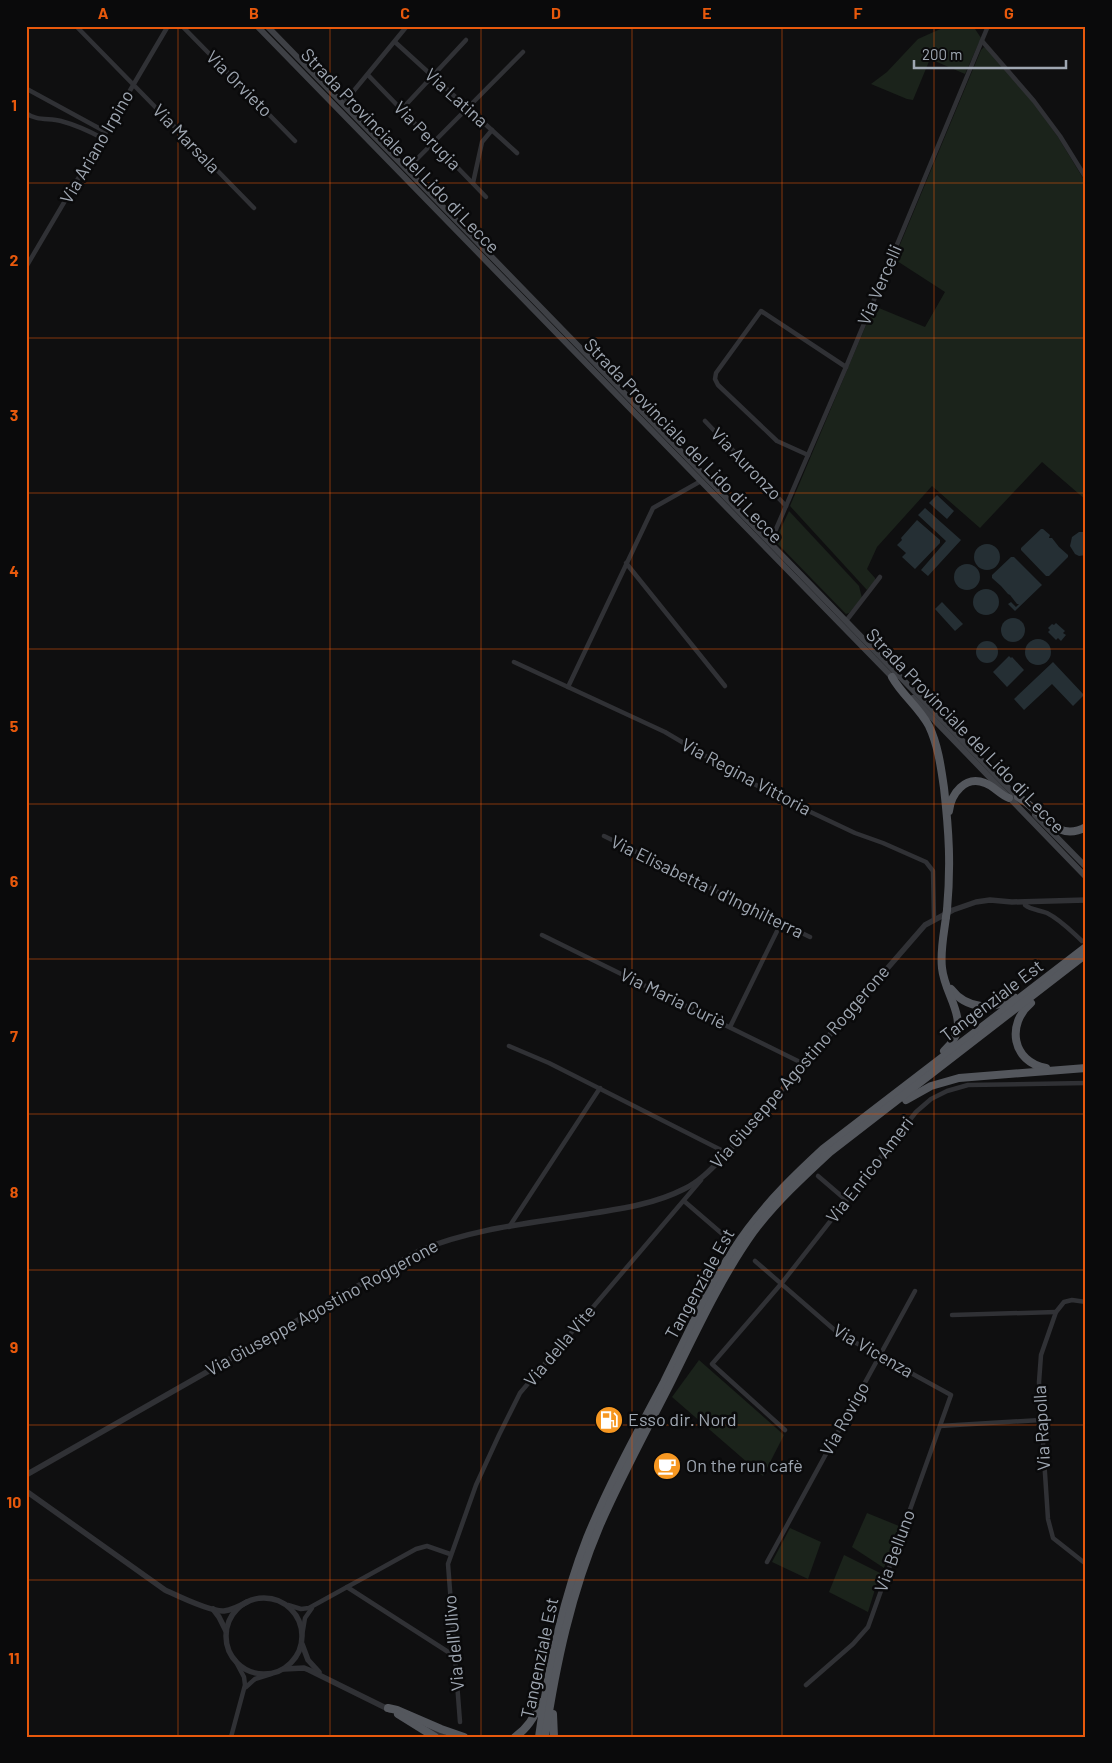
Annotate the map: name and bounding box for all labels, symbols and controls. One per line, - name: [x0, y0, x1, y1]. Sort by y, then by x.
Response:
- text: A: [98, 3, 109, 22]
- text: B: [249, 3, 259, 22]
- text: C: [400, 3, 410, 22]
- text: D: [551, 3, 561, 22]
- text: E: [702, 3, 712, 22]
- text: F: [854, 3, 863, 22]
- text: G: [1004, 3, 1014, 22]
- scale bar: [914, 38, 1067, 70]
- street label: Strada Provinciale del Lido di Lecce: [297, 43, 505, 257]
- street label: Via Orvieto: [202, 45, 278, 121]
- text: 200 m: [922, 45, 962, 63]
- street label: Via Latina: [421, 63, 493, 131]
- street label: Via Ariano Irpino: [55, 86, 138, 207]
- text: 1: [11, 95, 17, 114]
- street label: Via Perugia: [389, 96, 466, 174]
- street label: Via Marsala: [148, 99, 225, 178]
- street label: Via Vercelli: [852, 241, 906, 328]
- text: 2: [10, 250, 19, 269]
- street label: Strada Provinciale del Lido di Lecce: [580, 333, 788, 547]
- text: 3: [10, 405, 18, 424]
- street label: Via Auronzo: [707, 422, 787, 504]
- text: 4: [9, 561, 19, 580]
- street label: Strada Provinciale del Lido di Lecce: [862, 623, 1070, 837]
- text: 5: [10, 716, 19, 735]
- street label: Via Regina Vittoria: [678, 733, 815, 820]
- street label: Via Elisabetta I d'Inghilterra: [608, 830, 807, 942]
- text: 6: [10, 871, 19, 890]
- street label: Tangenziale Est: [936, 954, 1047, 1046]
- street label: Via Giuseppe Agostino Roggerone: [705, 960, 894, 1173]
- street label: Via Maria Curiè: [617, 963, 730, 1033]
- text: 7: [10, 1026, 18, 1045]
- street label: Via Enrico Ameri: [821, 1112, 918, 1227]
- text: 8: [10, 1182, 19, 1201]
- street label: Tangenziale Est: [660, 1224, 739, 1343]
- street label: Via Giuseppe Agostino Roggerone: [201, 1234, 442, 1380]
- street label: Via della Vite: [519, 1300, 600, 1391]
- street label: Via Vicenza: [829, 1318, 918, 1382]
- text: 9: [10, 1337, 18, 1356]
- street label: Via Rovigo: [815, 1378, 873, 1459]
- street label: Via Rapolla: [1028, 1385, 1054, 1471]
- fuel station icon: Esso dir. Nord: [594, 1405, 624, 1435]
- place label: Esso dir. Nord: [628, 1408, 737, 1430]
- cafe icon: On the run cafè: [652, 1451, 682, 1481]
- place label: On the run cafè: [686, 1454, 803, 1476]
- text: 10: [7, 1492, 21, 1511]
- street label: Via Belluno: [869, 1506, 919, 1595]
- street label: Via dell'Ulivo: [438, 1594, 468, 1692]
- street label: Tangenziale Est: [515, 1595, 563, 1720]
- text: 11: [8, 1648, 20, 1667]

